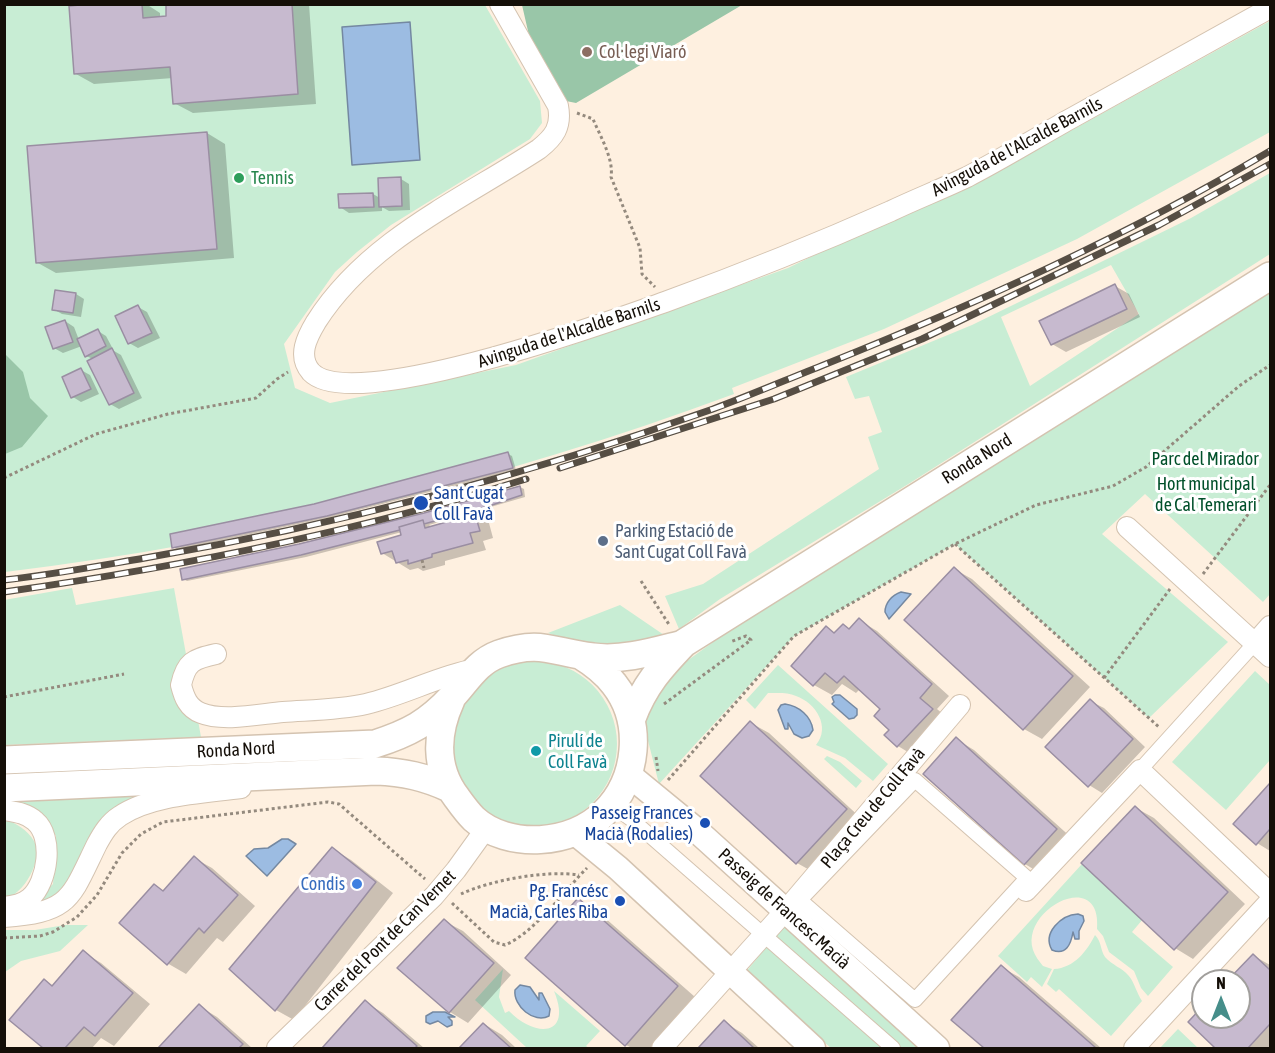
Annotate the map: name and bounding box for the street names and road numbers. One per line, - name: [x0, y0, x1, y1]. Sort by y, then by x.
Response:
- street label: Avinguda de l'Alcalde Barnils: [928, 93, 1106, 201]
- street label: Avinguda de l'Alcalde Barnils: [475, 293, 663, 373]
- street label: Ronda Nord: [938, 429, 1016, 489]
- street label: Ronda Nord: [196, 737, 276, 763]
- street label: Plaça Creu de Coll Favà: [816, 743, 930, 873]
- street label: Passeig de Francesc Macià: [714, 844, 854, 974]
- street label: Carrer del Pont de Can Vernet: [310, 866, 460, 1016]

